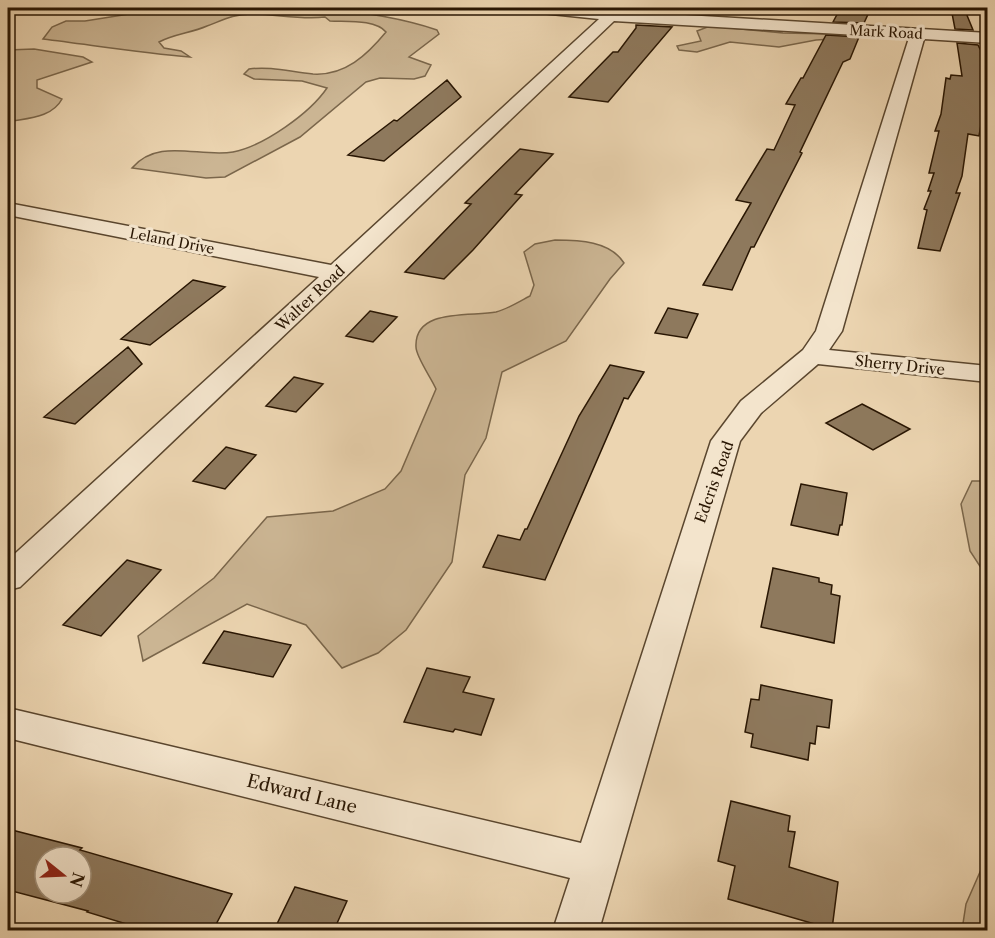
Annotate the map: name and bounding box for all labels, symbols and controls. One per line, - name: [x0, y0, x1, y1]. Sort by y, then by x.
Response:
- street label: Mark Road: [849, 21, 924, 43]
- street label: Leland Drive: [128, 224, 216, 258]
- street label: Walter Road: [271, 261, 349, 336]
- street label: Sherry Drive: [854, 351, 946, 379]
- street label: Edcris Road: [690, 438, 738, 526]
- street label: Edward Lane: [245, 770, 359, 818]
- north arrow: [33, 845, 93, 905]
- text: N: [66, 870, 89, 889]

